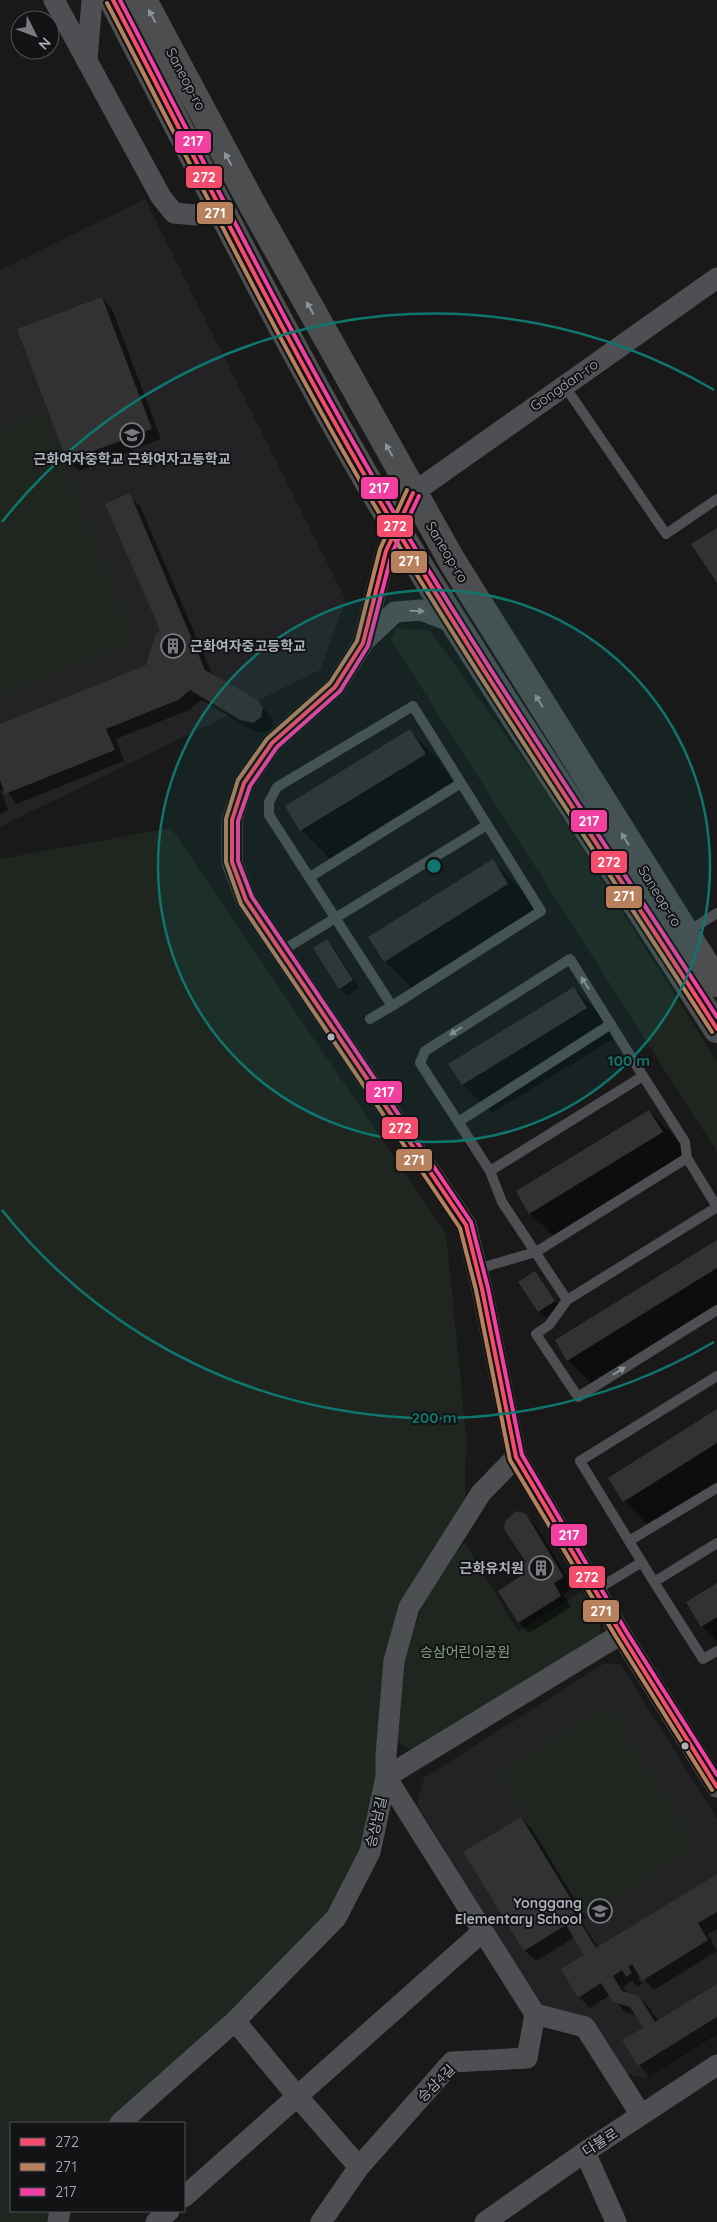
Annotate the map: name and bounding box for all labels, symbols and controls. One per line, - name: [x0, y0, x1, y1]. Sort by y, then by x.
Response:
- one-way arrow: [147, 9, 156, 22]
- north arrow: [10, 10, 60, 60]
- text: N: [35, 34, 55, 54]
- street label: Saneop-ro: [162, 45, 210, 113]
- line badge: 217: [174, 130, 212, 154]
- text: 217: [182, 132, 204, 150]
- one-way arrow: [224, 151, 232, 166]
- line badge: 272: [185, 165, 223, 189]
- text: 272: [192, 168, 216, 186]
- line badge: 271: [196, 201, 234, 225]
- text: 271: [204, 204, 226, 222]
- one-way arrow: [306, 301, 314, 316]
- street label: Gongdan-ro: [527, 355, 601, 415]
- school or university icon: 근화여자중학교 근화여자고등학교: [119, 422, 145, 448]
- one-way arrow: [385, 443, 393, 458]
- place label: 근화여자중학교 근화여자고등학교: [33, 450, 231, 468]
- line badge: 217: [360, 476, 399, 500]
- text: 217: [368, 479, 390, 497]
- line badge: 272: [376, 514, 414, 538]
- text: 272: [383, 517, 407, 535]
- street label: Saneop-ro: [422, 518, 472, 586]
- line badge: 271: [390, 550, 428, 574]
- text: 271: [398, 552, 420, 570]
- one-way arrow: [409, 607, 425, 615]
- building icon: 근화여자중고등학교: [160, 633, 186, 659]
- place label: 근화여자중고등학교: [190, 637, 306, 655]
- one-way arrow: [534, 695, 543, 708]
- line badge: 217: [570, 809, 608, 833]
- text: 217: [578, 812, 600, 830]
- one-way arrow: [620, 832, 630, 846]
- line badge: 272: [590, 850, 628, 874]
- text: 272: [597, 853, 621, 871]
- centre of rings: [425, 857, 443, 875]
- street label: Saneop-ro: [634, 862, 686, 930]
- line badge: 271: [605, 885, 643, 909]
- text: 271: [613, 887, 635, 905]
- one-way arrow: [580, 976, 590, 989]
- one-way arrow: [450, 1027, 463, 1036]
- unlabelled marker: [326, 1032, 336, 1042]
- text: 100 m: [608, 1051, 650, 1070]
- line badge: 217: [365, 1080, 403, 1104]
- text: 217: [373, 1083, 395, 1101]
- line badge: 272: [381, 1116, 419, 1140]
- text: 272: [388, 1119, 412, 1137]
- line badge: 271: [395, 1148, 433, 1172]
- text: 271: [403, 1151, 425, 1169]
- one-way arrow: [613, 1367, 626, 1376]
- text: 200 m: [412, 1408, 457, 1427]
- line badge: 217: [550, 1523, 588, 1547]
- text: 217: [558, 1526, 580, 1544]
- building icon: 근화유치원: [528, 1555, 554, 1581]
- place label: 근화유치원: [460, 1559, 524, 1577]
- line badge: 272: [568, 1565, 606, 1589]
- text: 272: [575, 1568, 599, 1586]
- line badge: 271: [582, 1599, 620, 1623]
- text: 271: [590, 1602, 612, 1620]
- park label: 승삼어린이공원: [420, 1643, 510, 1661]
- unlabelled marker: [680, 1741, 690, 1751]
- street label: 승상남길: [361, 1795, 391, 1849]
- place label: Yonggang Elementary School: [455, 1894, 582, 1928]
- school or university icon: Yonggang Elementary School: [587, 1898, 613, 1924]
- street label: 승삼4길: [413, 2060, 459, 2106]
- legend: [10, 2122, 185, 2212]
- street label: 다불로: [579, 2124, 621, 2160]
- text: 272: [55, 2132, 79, 2151]
- text: 271: [55, 2157, 77, 2176]
- text: 217: [55, 2182, 77, 2201]

